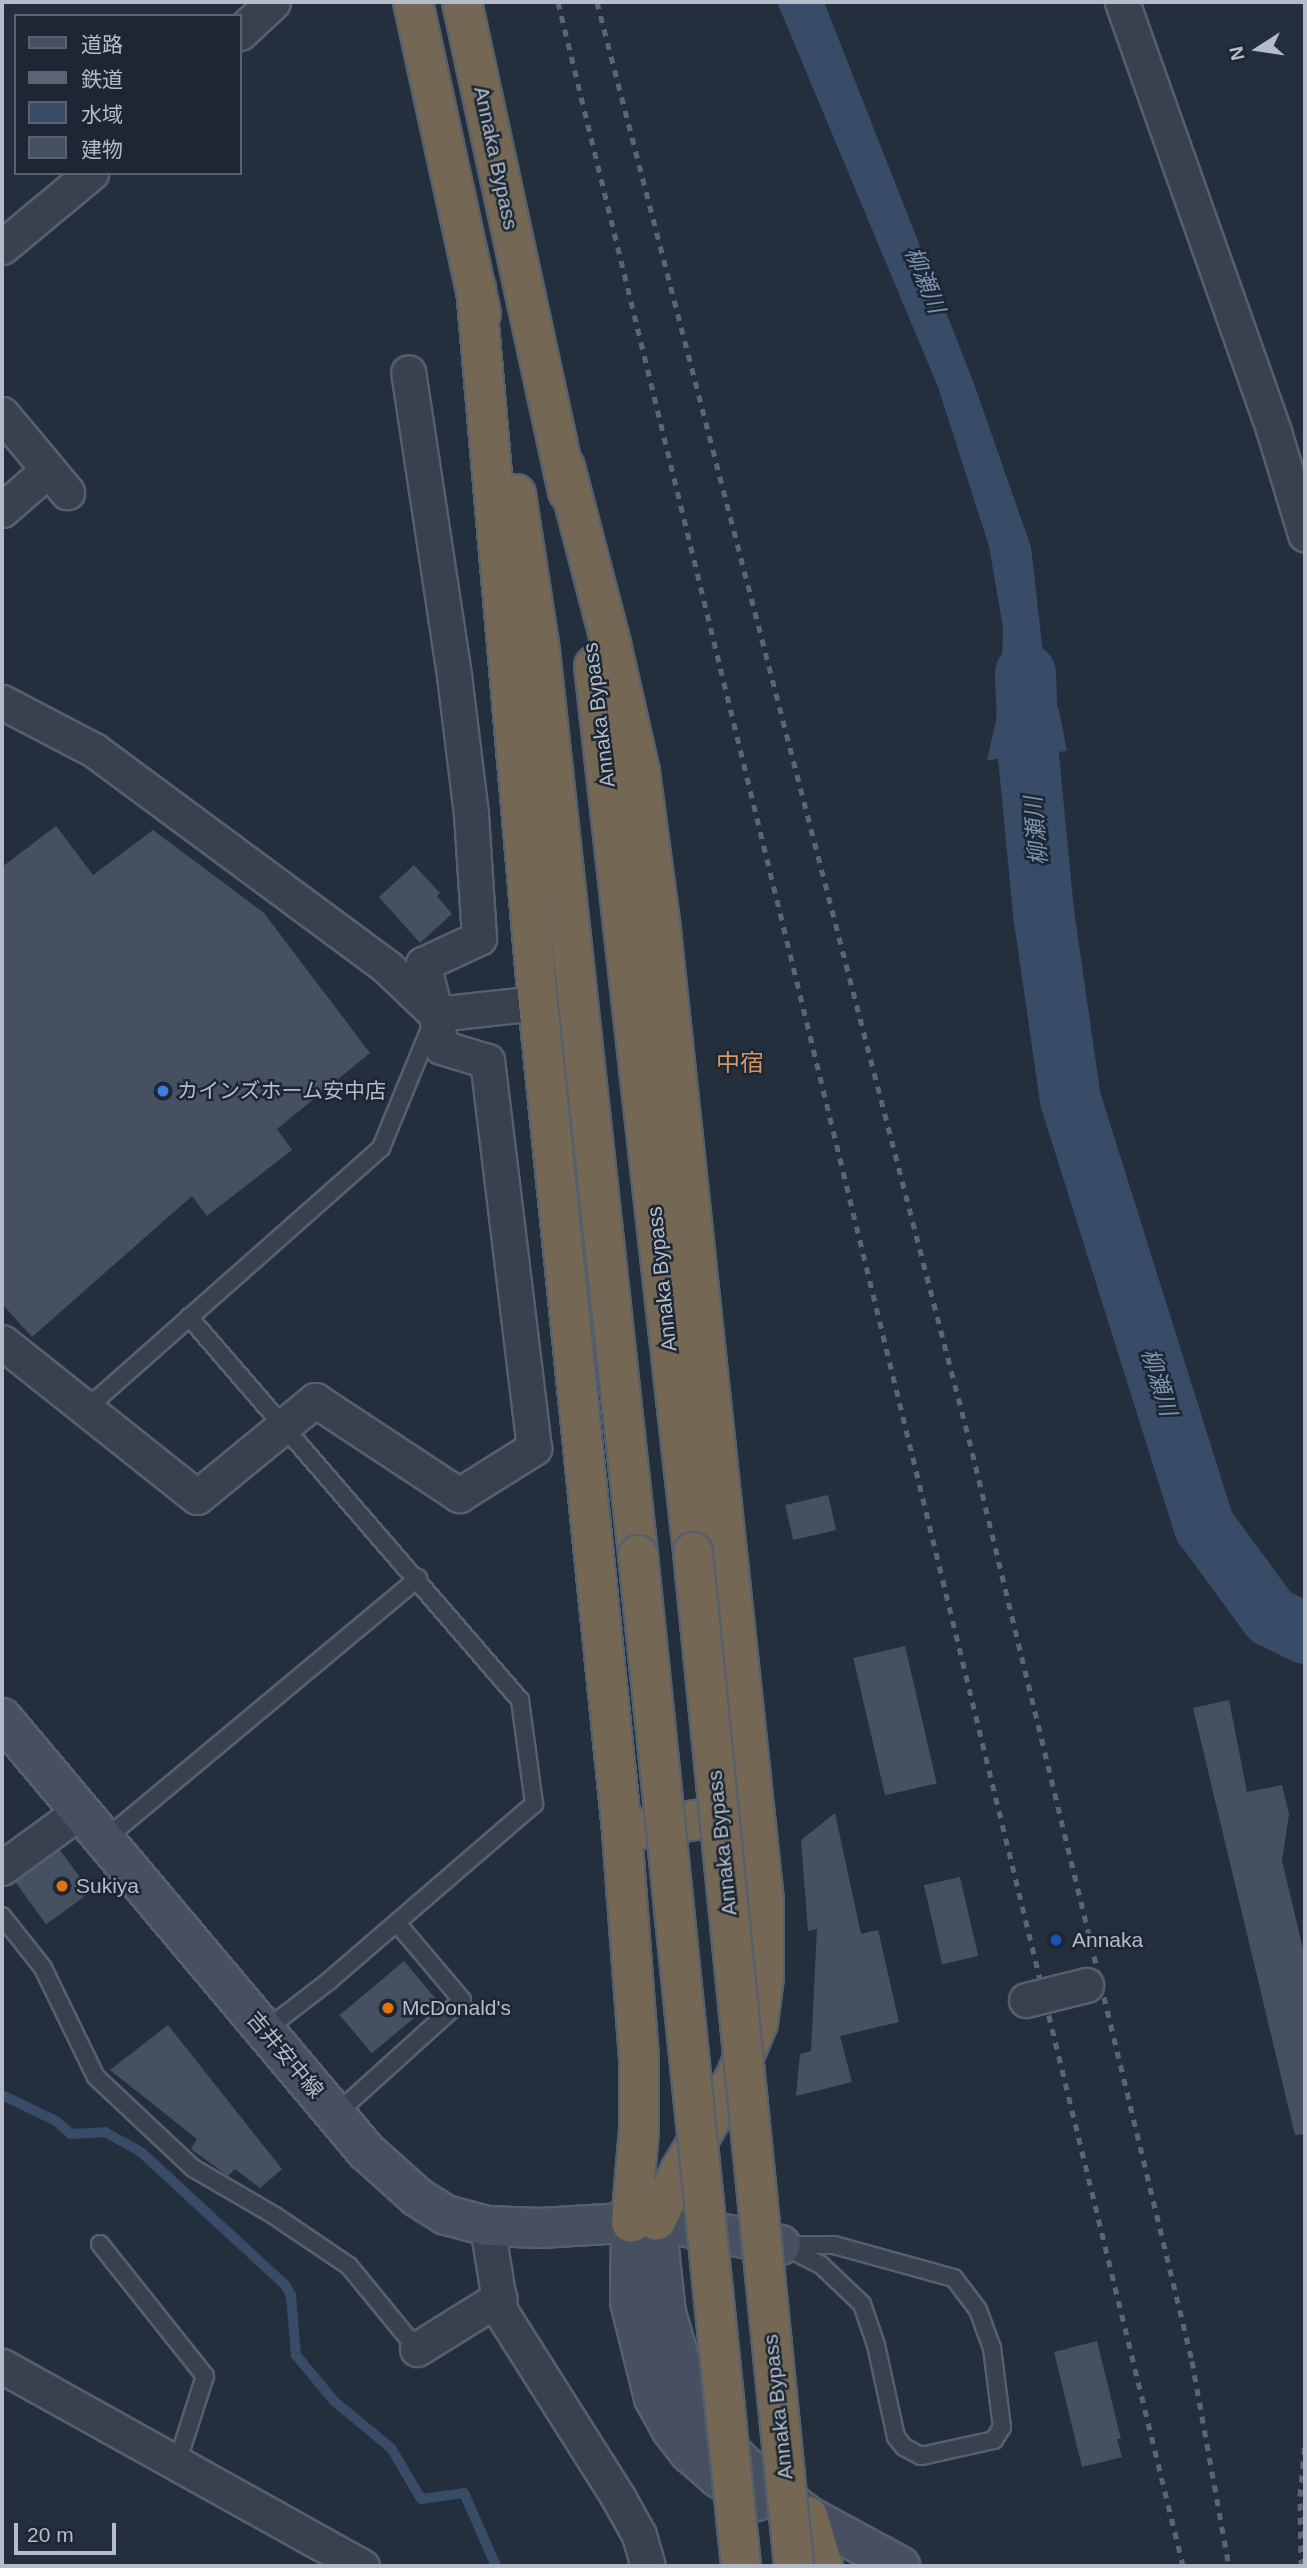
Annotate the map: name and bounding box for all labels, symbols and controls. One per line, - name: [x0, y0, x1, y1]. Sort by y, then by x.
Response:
- legend: [14, 14, 242, 175]
- north arrow: [1223, 14, 1293, 84]
- text: 道路: [81, 33, 123, 56]
- text: N: [1225, 45, 1249, 62]
- text: 鉄道: [81, 68, 123, 91]
- street label: Annaka Bypass: [469, 84, 523, 232]
- text: 水域: [81, 103, 123, 126]
- text: 建物: [81, 138, 123, 161]
- water label: 柳瀬川: [899, 243, 951, 317]
- street label: Annaka Bypass: [578, 641, 620, 789]
- water label: 柳瀬川: [1019, 795, 1053, 867]
- district label: 中宿: [716, 1049, 764, 1077]
- place label: カインズホーム安中店: [177, 1078, 387, 1104]
- marker: カインズホーム安中店: [155, 1083, 171, 1099]
- street label: Annaka Bypass: [642, 1205, 682, 1353]
- water label: 柳瀬川: [1136, 1345, 1182, 1419]
- street label: Annaka Bypass: [702, 1769, 742, 1917]
- place label: Sukiya: [76, 1873, 139, 1899]
- marker: Sukiya: [54, 1878, 70, 1894]
- place label: Annaka: [1072, 1927, 1143, 1953]
- marker: Annaka: [1046, 1930, 1066, 1950]
- place label: McDonald's: [402, 1995, 511, 2021]
- marker: McDonald's: [380, 2000, 396, 2016]
- street label: 吉井安中線: [242, 2007, 328, 2103]
- street label: Annaka Bypass: [758, 2333, 798, 2481]
- scale bar: [18, 2508, 119, 2552]
- text: 20 m: [27, 2523, 74, 2546]

